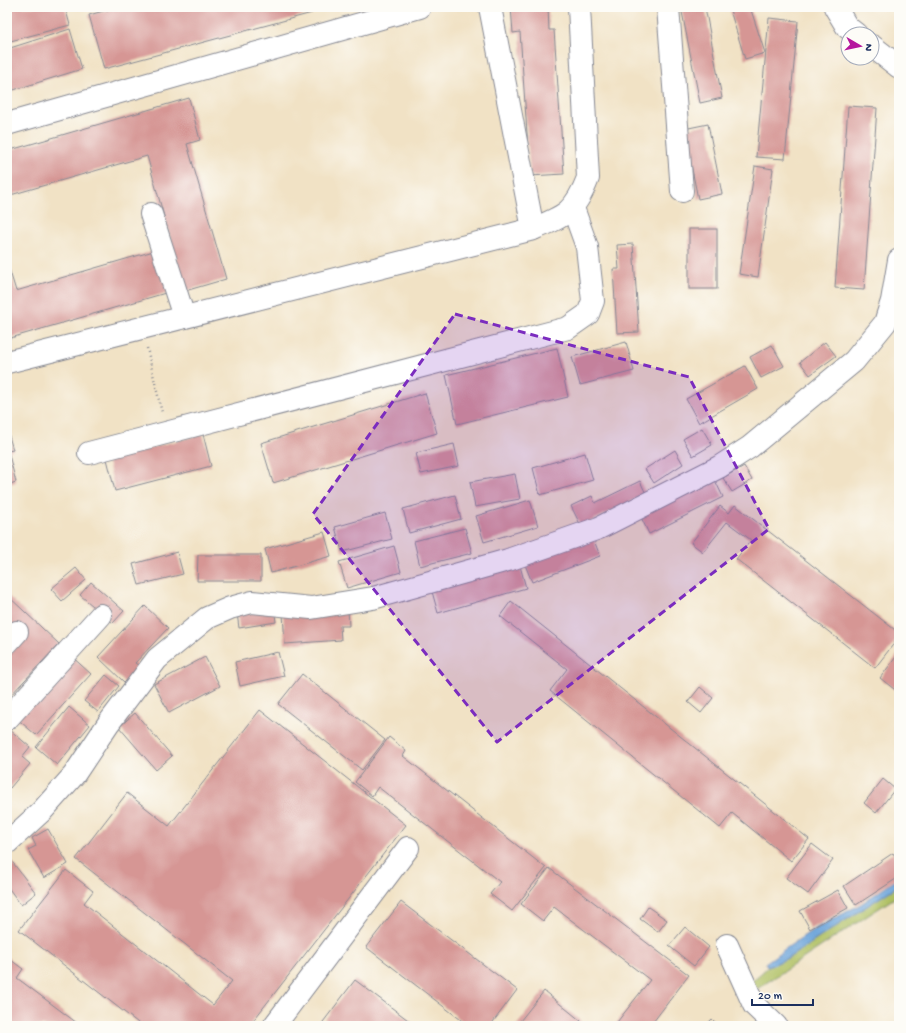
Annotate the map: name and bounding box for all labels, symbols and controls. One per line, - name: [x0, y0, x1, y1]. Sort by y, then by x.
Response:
- north arrow: [840, 26, 880, 66]
- text: N: [861, 43, 874, 52]
- scale bar: [752, 981, 813, 1007]
- text: 20 m: [758, 990, 783, 1004]

